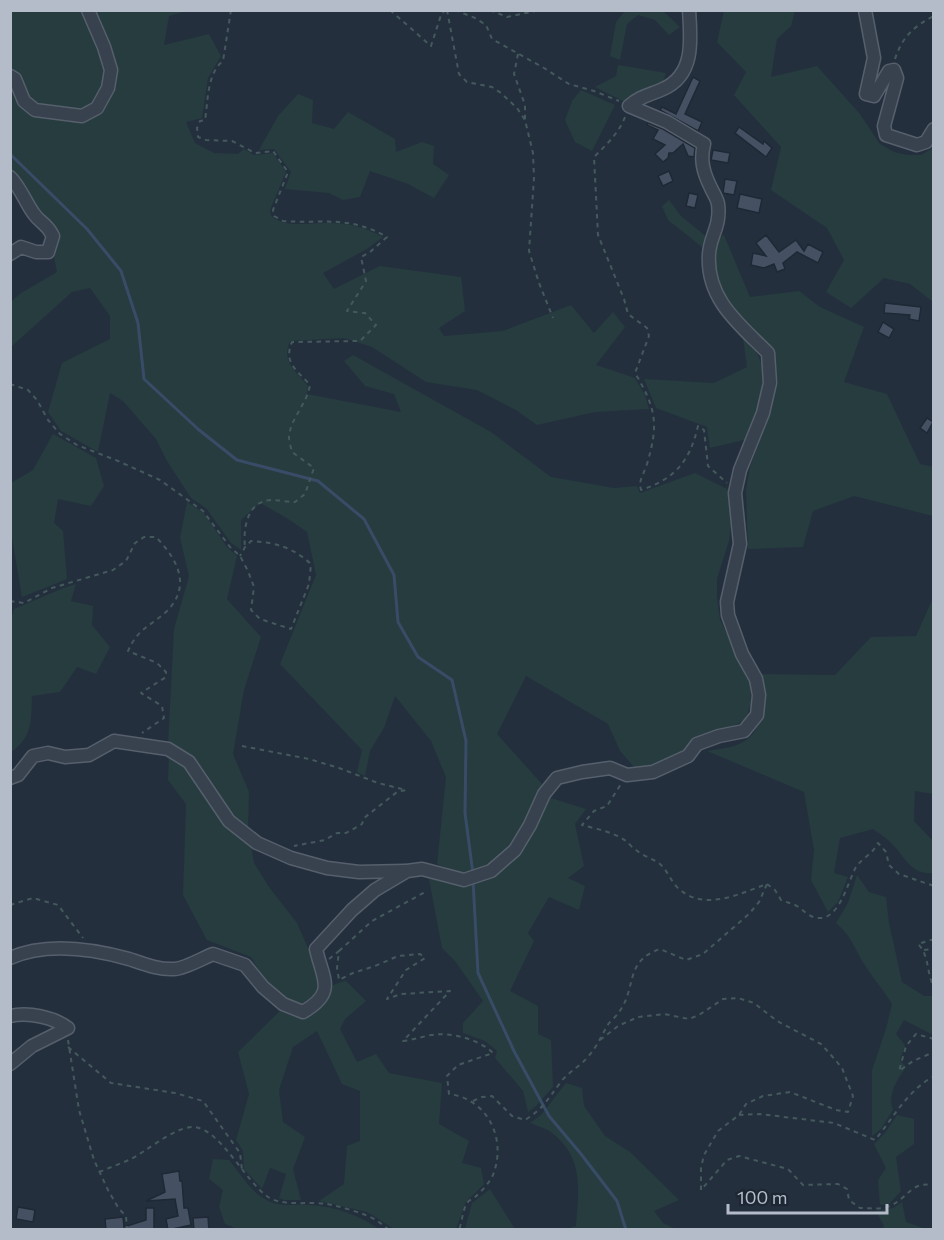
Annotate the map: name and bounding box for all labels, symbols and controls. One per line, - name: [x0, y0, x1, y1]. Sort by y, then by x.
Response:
- scale bar: [728, 1177, 887, 1215]
- text: 100 m: [737, 1186, 787, 1208]

